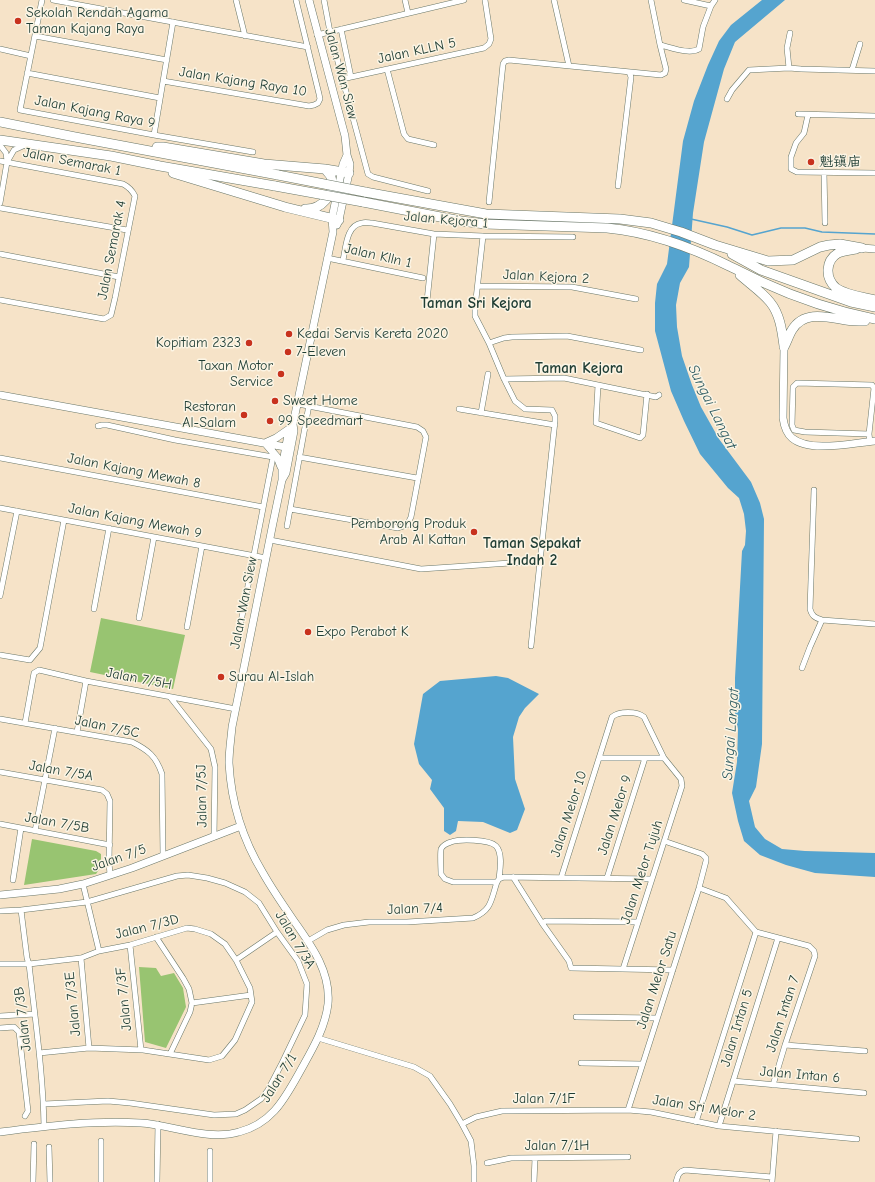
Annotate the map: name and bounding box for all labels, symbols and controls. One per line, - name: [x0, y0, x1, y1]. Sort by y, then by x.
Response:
- place label: Sekolah Rendah Agama Taman Kajang Raya: [26, 5, 168, 38]
- marker: Sekolah Rendah Agama Taman Kajang Raya: [13, 16, 23, 26]
- street label: Jalan Wan Siew: [321, 27, 361, 121]
- street label: Jalan KLLN 5: [376, 35, 458, 67]
- street label: Jalan Kajang Raya 10: [178, 64, 308, 100]
- street label: Jalan Kajang Raya 9: [33, 92, 157, 132]
- street label: Jalan Semarak 1: [22, 144, 122, 180]
- place label: 魁镇庙: [819, 154, 861, 170]
- marker: 魁镇庙: [806, 157, 816, 167]
- street label: Jalan Semarak 4: [94, 199, 130, 301]
- street label: Jalan Kejora 1: [403, 208, 489, 232]
- street label: Jalan Klln 1: [343, 240, 413, 272]
- street label: Jalan Kejora 2: [502, 266, 590, 288]
- district label: Taman Sri Kejora: [420, 295, 532, 313]
- place label: Kedai Servis Kereta 2020: [297, 326, 449, 342]
- marker: Kedai Servis Kereta 2020: [284, 329, 294, 339]
- place label: Kopitiam 2323: [156, 335, 241, 351]
- marker: Kopitiam 2323: [244, 338, 254, 348]
- place label: 7-Eleven: [296, 344, 346, 360]
- marker: 7-Eleven: [283, 347, 293, 357]
- place label: Taxan Motor Service: [198, 358, 273, 390]
- district label: Taman Kejora: [535, 360, 623, 378]
- water label: Sungai Langat: [684, 362, 740, 452]
- marker: Taxan Motor Service: [276, 369, 286, 379]
- place label: Sweet Home: [283, 393, 358, 409]
- marker: Sweet Home: [270, 396, 280, 406]
- place label: Restoran Al-Salam: [182, 399, 236, 432]
- marker: Restoran Al-Salam: [239, 410, 249, 420]
- place label: 99 Speedmart: [278, 413, 363, 429]
- marker: 99 Speedmart: [265, 416, 275, 426]
- street label: Jalan Kajang Mewah 8: [66, 450, 202, 492]
- street label: Jalan Kajang Mewah 9: [67, 500, 203, 542]
- place label: Pemborong Produk Arab Al Kattan: [351, 516, 466, 548]
- marker: Pemborong Produk Arab Al Kattan: [469, 527, 479, 537]
- district label: Taman Sepakat Indah 2: [483, 535, 581, 570]
- street label: Jalan Wan Siew: [227, 556, 261, 650]
- place label: Expo Perabot K: [316, 624, 409, 640]
- marker: Expo Perabot K: [303, 627, 313, 637]
- street label: Jalan 7/5H: [105, 664, 173, 694]
- place label: Surau Al-Islah: [229, 669, 314, 685]
- marker: Surau Al-Islah: [216, 672, 226, 682]
- water label: Sungai Langat: [719, 687, 743, 781]
- street label: Jalan 7/5C: [73, 712, 141, 742]
- street label: Jalan 7/5A: [28, 757, 94, 785]
- street label: Jalan 7/5J: [193, 764, 211, 828]
- street label: Jalan Melor 10: [547, 769, 591, 859]
- street label: Jalan Melor 9: [594, 773, 636, 857]
- street label: Jalan 7/5B: [23, 809, 91, 837]
- street label: Jalan Melor Tujuh: [617, 818, 667, 926]
- street label: Jalan 7/5: [89, 841, 149, 875]
- street label: Jalan 7/4: [387, 900, 443, 918]
- street label: Jalan 7/3A: [271, 908, 319, 972]
- street label: Jalan 7/3D: [113, 911, 181, 943]
- street label: Jalan Melor Satu: [633, 929, 681, 1031]
- street label: Jalan 7/3F: [112, 966, 136, 1032]
- street label: Jalan 7/3E: [61, 971, 85, 1037]
- street label: Jalan Intan 7: [763, 974, 803, 1054]
- street label: Jalan 7/3B: [11, 986, 35, 1052]
- street label: Jalan Intan 5: [717, 987, 757, 1069]
- street label: Jalan 7/1: [257, 1050, 301, 1106]
- street label: Jalan Intan 6: [759, 1063, 841, 1087]
- street label: Jalan 7/1F: [513, 1091, 575, 1107]
- street label: Jalan Sri Melor 2: [651, 1092, 757, 1124]
- street label: Jalan 7/1H: [525, 1138, 589, 1154]

